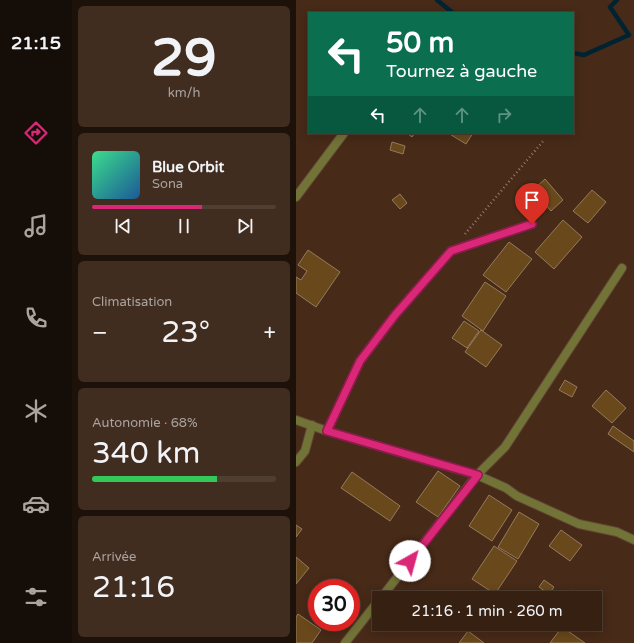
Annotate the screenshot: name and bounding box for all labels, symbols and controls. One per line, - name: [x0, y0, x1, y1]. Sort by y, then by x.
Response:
- text: 50 m: [386, 26, 454, 60]
- text: 29: [151, 27, 217, 90]
- icon: left: [320, 28, 372, 80]
- text: 21:15: [11, 32, 61, 54]
- text: Tournez à gauche: [386, 60, 537, 82]
- text: km/h: [168, 85, 200, 101]
- icon: left: [367, 104, 389, 126]
- icon: ahead: [409, 104, 431, 126]
- icon: ahead: [451, 104, 473, 126]
- icon: right: [493, 104, 515, 126]
- icon: directions: [22, 119, 50, 147]
- text: Blue Orbit: [152, 158, 224, 176]
- text: Sona: [152, 176, 183, 192]
- pin: [515, 183, 549, 224]
- icon: arrive: [521, 189, 543, 211]
- icon: music: [22, 212, 50, 240]
- icon: previous: [112, 215, 134, 237]
- icon: pause: [173, 215, 195, 237]
- icon: next: [234, 215, 256, 237]
- text: Climatisation: [92, 294, 172, 310]
- icon: phone: [22, 304, 50, 332]
- text: 23°: [161, 314, 210, 351]
- text: −: [92, 320, 108, 346]
- text: +: [264, 320, 276, 346]
- icon: climate: [22, 397, 50, 425]
- text: Autonomie · 68%: [92, 415, 198, 431]
- text: 340 km: [92, 435, 200, 472]
- icon: car: [22, 490, 50, 518]
- position arrow: [389, 540, 431, 582]
- text: Arrivée: [92, 549, 136, 565]
- text: 21:16: [92, 569, 175, 606]
- speed limit sign: 30: [308, 579, 360, 631]
- icon: filters: [22, 583, 50, 611]
- text: 21:16 · 1 min · 260 m: [412, 602, 562, 620]

